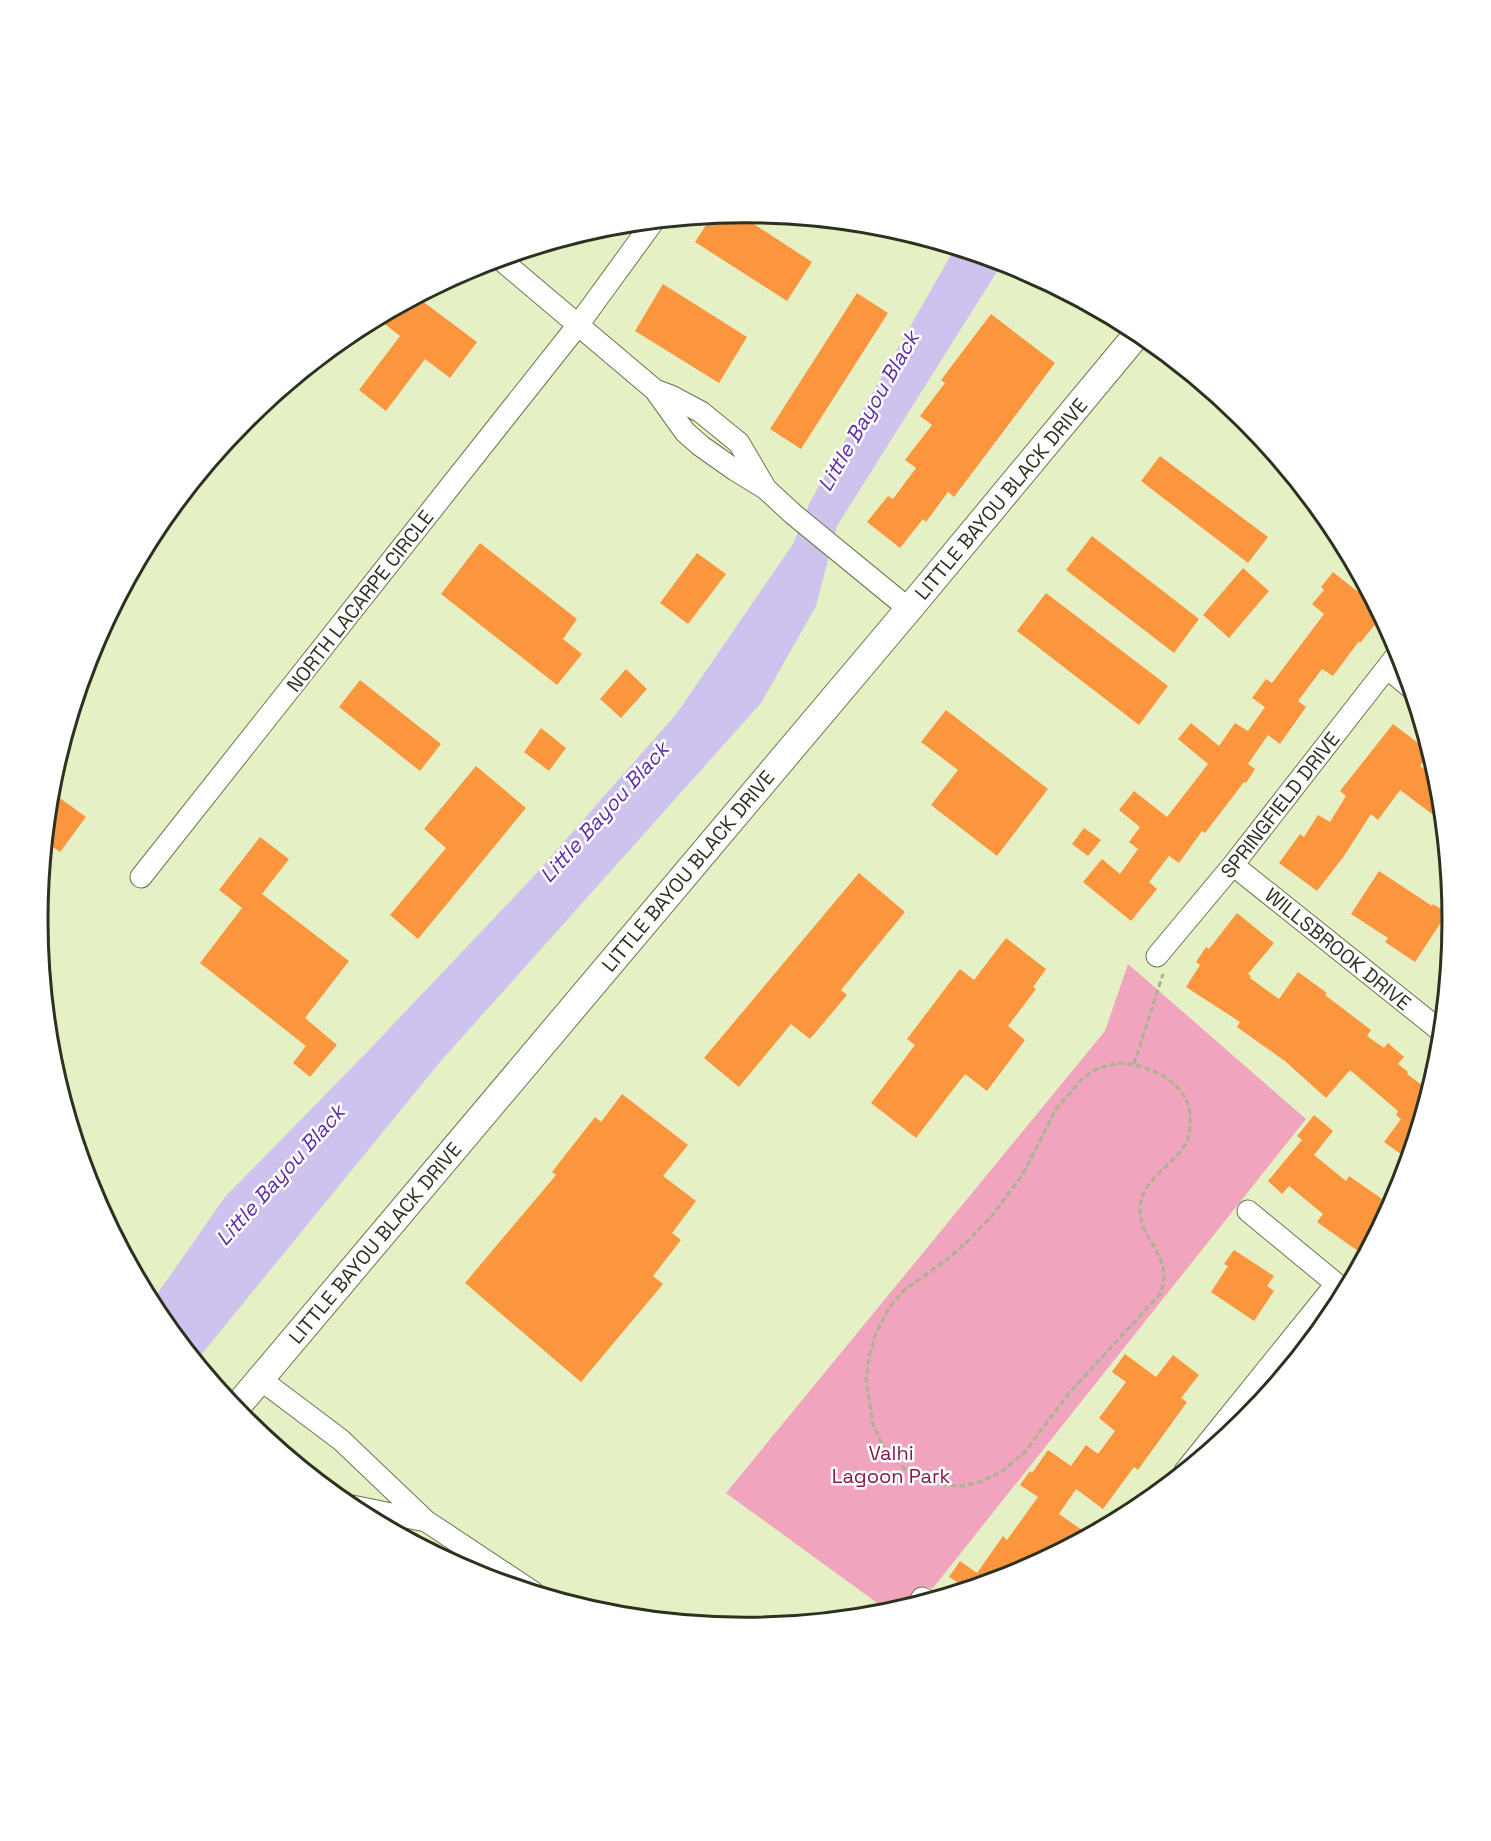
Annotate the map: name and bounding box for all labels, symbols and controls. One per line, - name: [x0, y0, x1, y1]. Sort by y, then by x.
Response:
- water label: Little Bayou Black: [811, 324, 926, 496]
- street label: LITTLE BAYOU BLACK DRIVE: [909, 393, 1093, 605]
- street label: NORTH LACARPE CIRCLE: [281, 505, 439, 697]
- street label: SPRINGFIELD DRIVE: [1215, 727, 1345, 883]
- water label: Little Bayou Black: [534, 734, 676, 888]
- street label: LITTLE BAYOU BLACK DRIVE: [596, 765, 780, 977]
- street label: WILLSBROOK DRIVE: [1260, 882, 1416, 1016]
- water label: Little Bayou Black: [210, 1097, 352, 1251]
- street label: LITTLE BAYOU BLACK DRIVE: [283, 1137, 467, 1349]
- park label: Valhi Lagoon Park: [832, 1440, 951, 1489]

